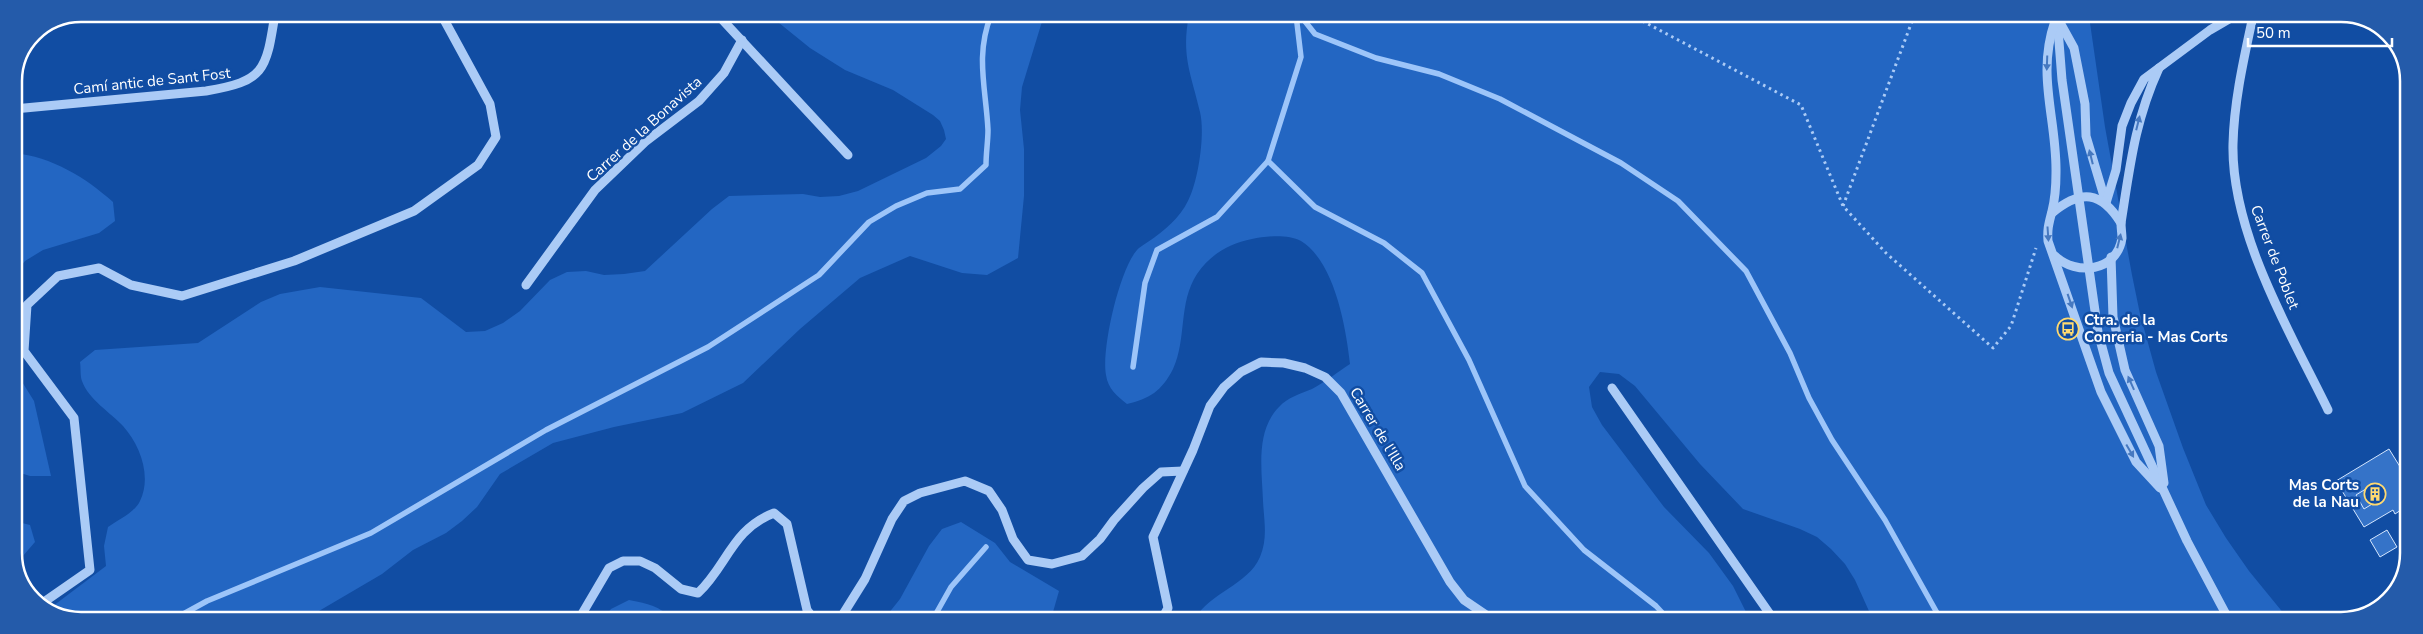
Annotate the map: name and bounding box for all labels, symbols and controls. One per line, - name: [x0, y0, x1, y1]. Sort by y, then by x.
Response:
- scale bar: [2248, 15, 2392, 47]
- text: 50 m: [2256, 23, 2291, 43]
- one-way arrow: [2043, 55, 2051, 71]
- street label: Camí antic de Sant Fost: [72, 63, 232, 99]
- street label: Carrer de la Bonavista: [582, 72, 706, 186]
- one-way arrow: [2134, 116, 2142, 131]
- one-way arrow: [2087, 149, 2095, 164]
- street label: Carrer de Poblet: [2246, 202, 2304, 313]
- one-way arrow: [2044, 226, 2052, 242]
- one-way arrow: [2116, 233, 2124, 248]
- one-way arrow: [2066, 294, 2074, 309]
- place label: Ctra. de la Conreria - Mas Corts: [2084, 310, 2228, 347]
- bus stop icon: Ctra. de la Conreria - Mas Corts: [2056, 317, 2080, 341]
- one-way arrow: [2127, 376, 2135, 390]
- street label: Carrer de l'Illa: [1345, 384, 1411, 474]
- one-way arrow: [2126, 444, 2134, 459]
- place label: Mas Corts de la Nau: [2289, 475, 2359, 512]
- building icon: Mas Corts de la Nau: [2363, 482, 2387, 506]

